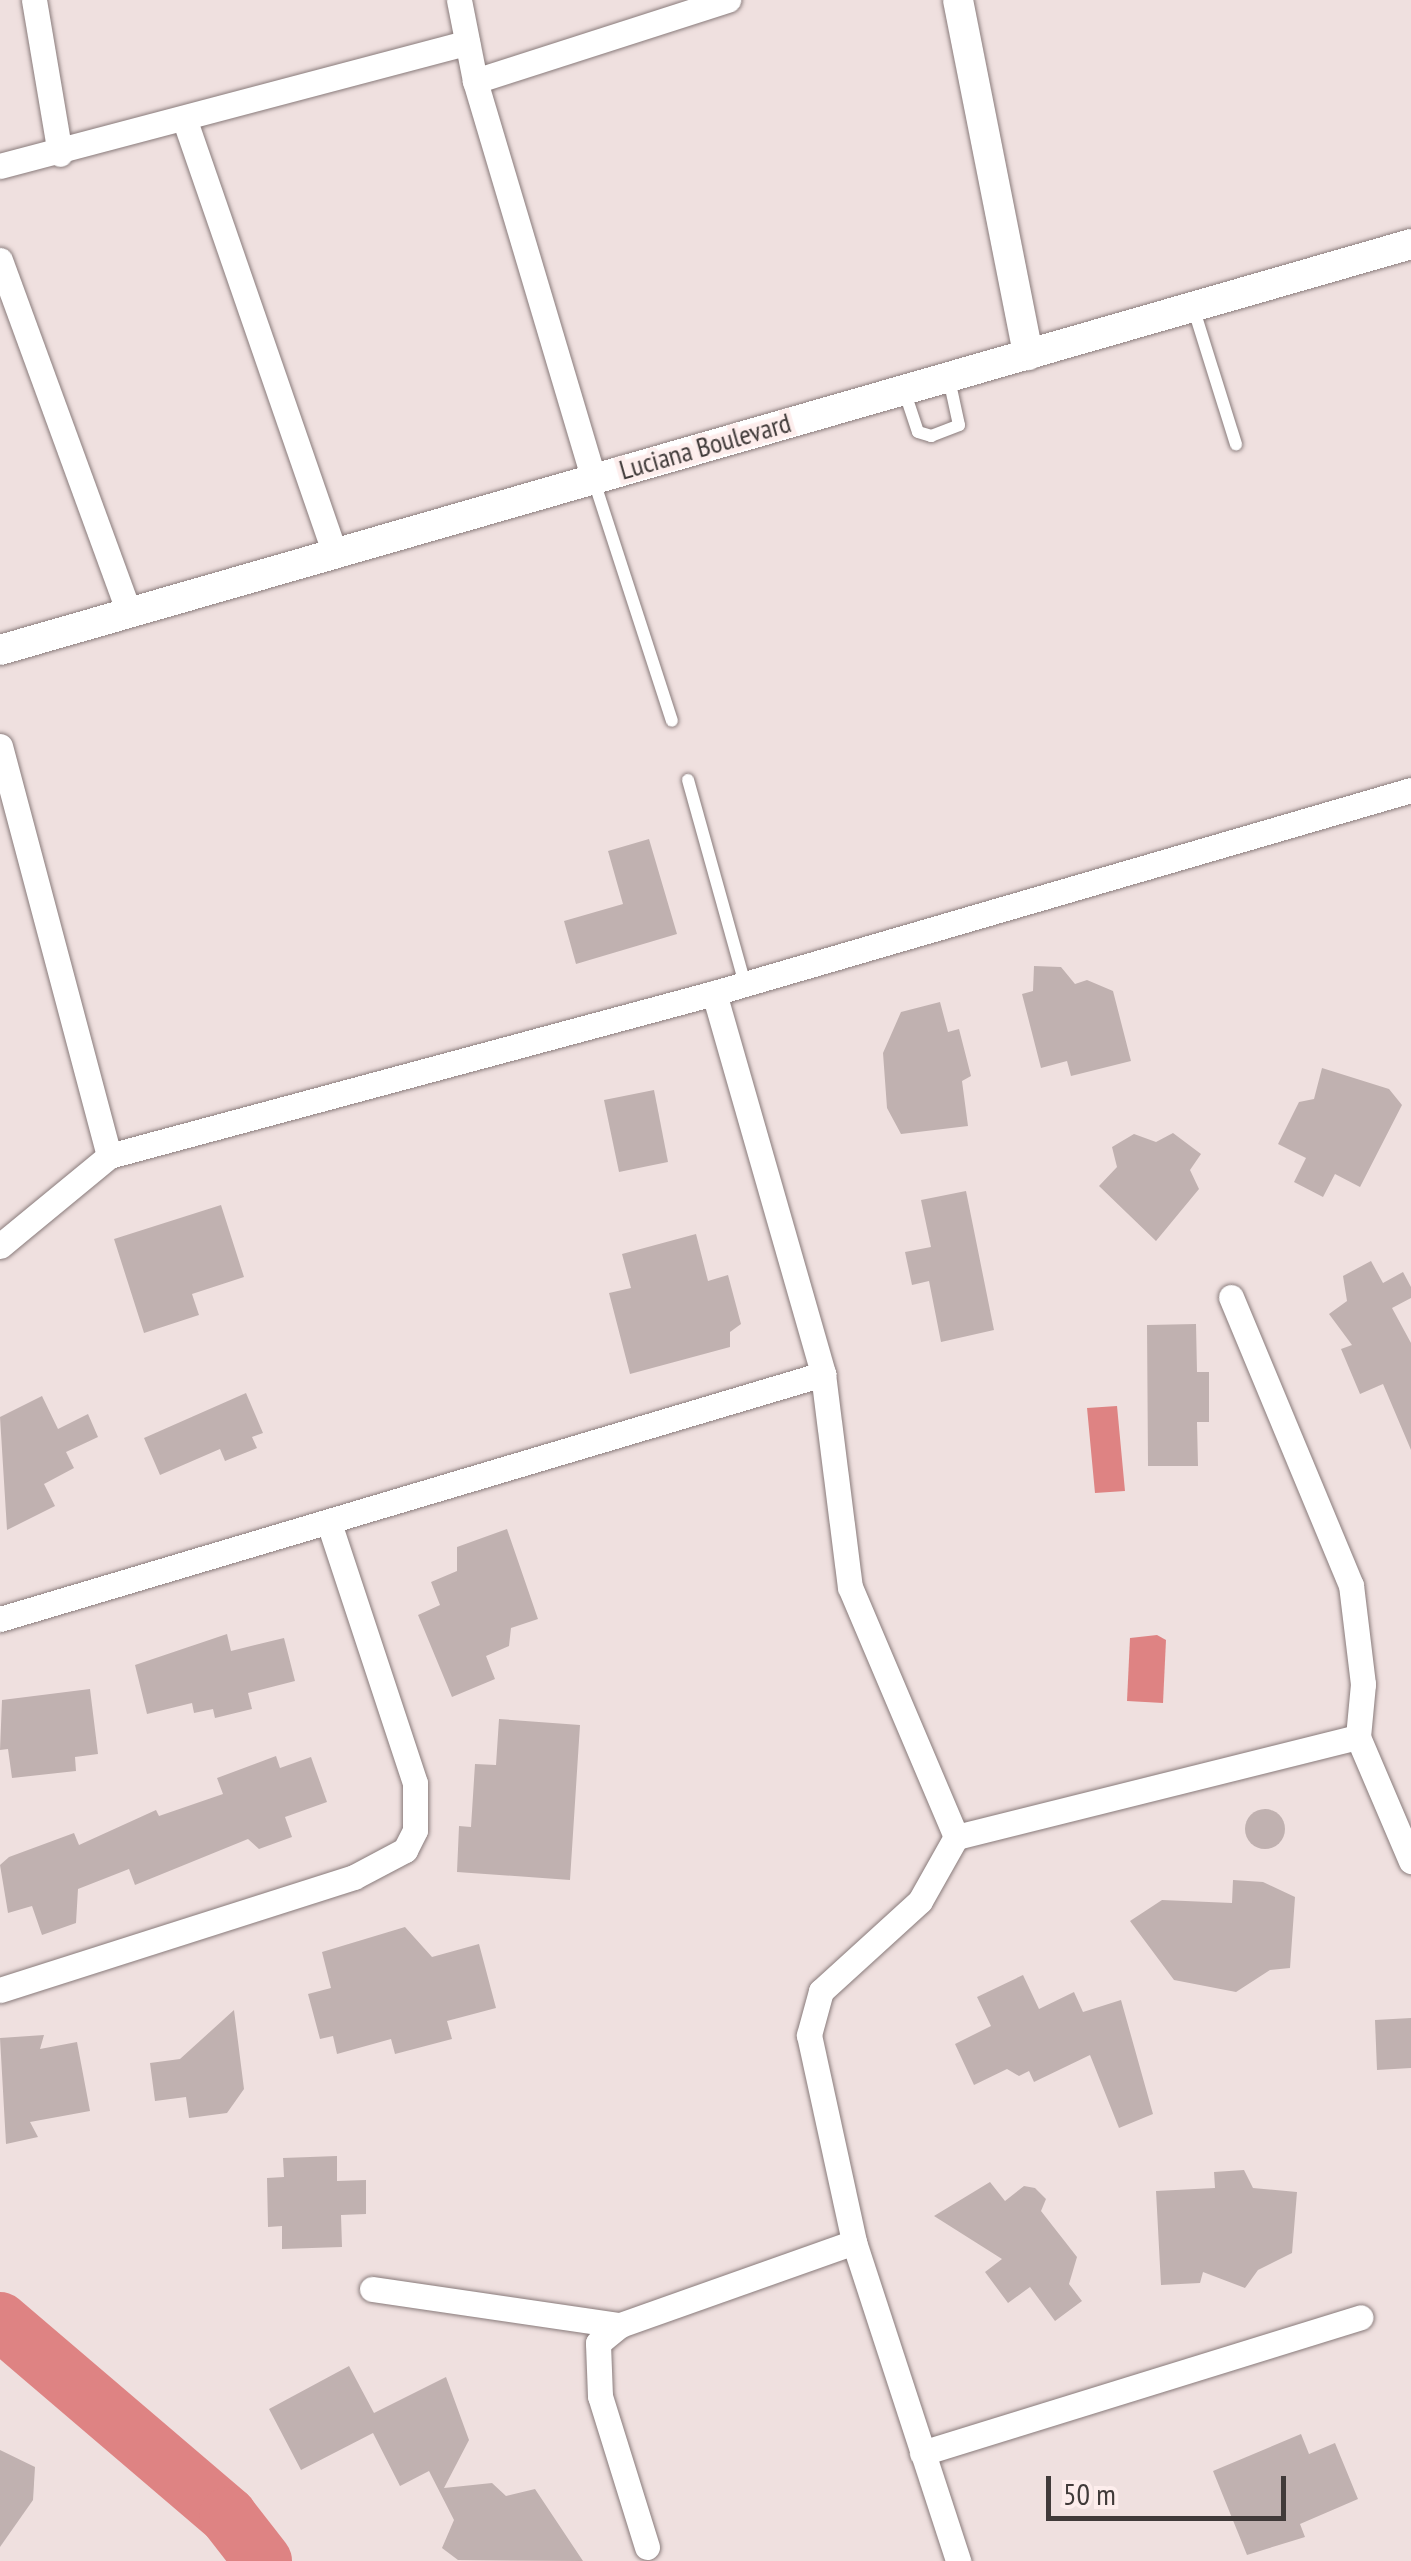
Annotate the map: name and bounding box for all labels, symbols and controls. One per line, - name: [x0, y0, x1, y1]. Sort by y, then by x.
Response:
- street label: Luciana Boulevard: [615, 405, 795, 487]
- scale bar: [1051, 2456, 1291, 2518]
- text: 50 m: [1063, 2474, 1116, 2513]

